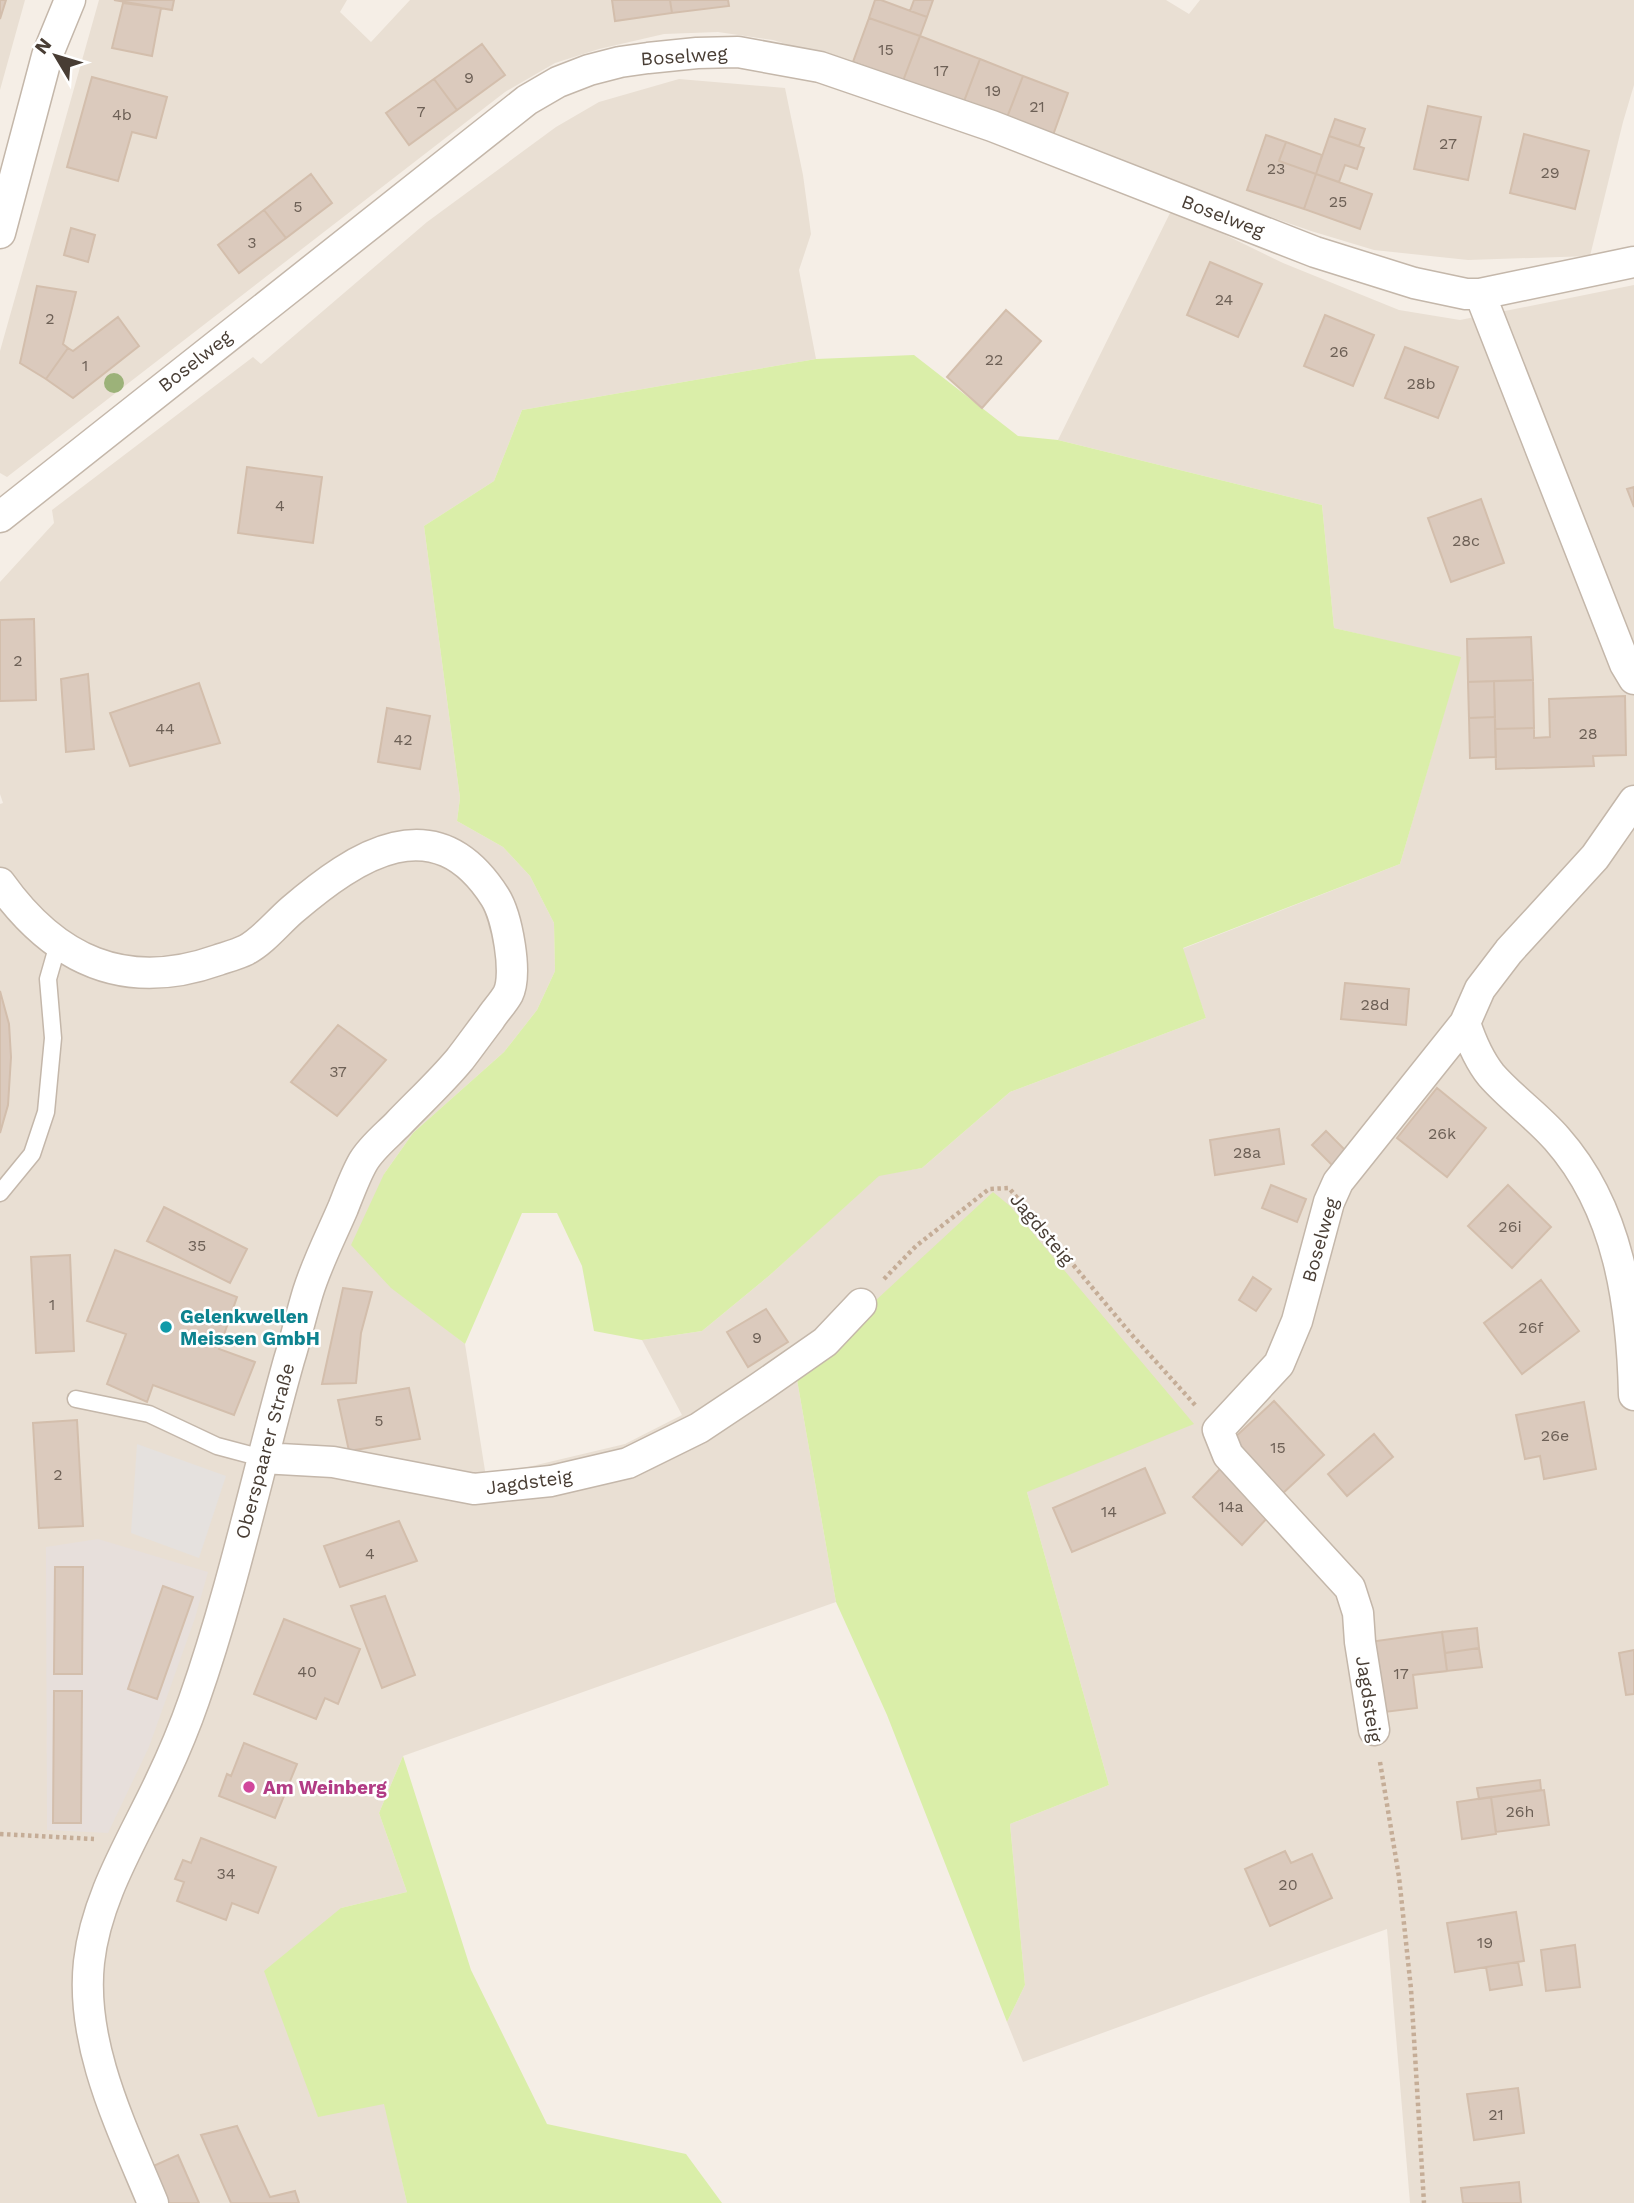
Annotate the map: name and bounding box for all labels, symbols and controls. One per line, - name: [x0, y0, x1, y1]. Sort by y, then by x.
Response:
- north arrow: [21, 21, 91, 91]
- text: N: [30, 33, 56, 58]
- house number: 15: [878, 40, 894, 59]
- street label: Boselweg: [640, 41, 729, 71]
- house number: 17: [933, 61, 949, 80]
- house number: 9: [464, 68, 474, 87]
- house number: 19: [985, 81, 1001, 100]
- house number: 21: [1029, 97, 1045, 116]
- house number: 7: [417, 102, 426, 121]
- house number: 4b: [112, 105, 132, 124]
- house number: 27: [1439, 134, 1457, 153]
- house number: 23: [1267, 159, 1285, 178]
- house number: 29: [1540, 163, 1560, 182]
- street label: Boselweg: [1178, 190, 1269, 243]
- house number: 25: [1329, 192, 1347, 211]
- house number: 5: [293, 197, 303, 216]
- house number: 3: [247, 233, 257, 252]
- house number: 24: [1215, 290, 1234, 309]
- house number: 2: [45, 309, 55, 328]
- street label: Boselweg: [154, 325, 237, 397]
- house number: 26: [1329, 342, 1349, 361]
- house number: 22: [985, 350, 1003, 369]
- house number: 1: [82, 356, 88, 375]
- house number: 28b: [1406, 374, 1436, 393]
- house number: 4: [275, 496, 285, 515]
- house number: 28c: [1452, 531, 1480, 550]
- house number: 2: [13, 651, 23, 670]
- house number: 44: [155, 719, 175, 738]
- house number: 28: [1578, 724, 1598, 743]
- house number: 42: [393, 730, 413, 749]
- house number: 28d: [1360, 995, 1390, 1014]
- house number: 37: [329, 1062, 347, 1081]
- house number: 26k: [1428, 1124, 1456, 1143]
- house number: 28a: [1233, 1143, 1261, 1162]
- street label: Jagdsteig: [1005, 1188, 1079, 1271]
- street label: Boselweg: [1297, 1194, 1343, 1285]
- house number: 26i: [1498, 1217, 1522, 1236]
- house number: 35: [188, 1236, 206, 1255]
- house number: 1: [49, 1295, 55, 1314]
- place label: Gelenkwellen Meissen GmbH: [180, 1305, 320, 1350]
- house number: 26f: [1518, 1318, 1544, 1337]
- marker: Gelenkwellen Meissen GmbH: [158, 1319, 174, 1335]
- house number: 9: [752, 1328, 762, 1347]
- street label: Oberspaarer Straße: [230, 1361, 300, 1541]
- house number: 5: [374, 1411, 384, 1430]
- house number: 26e: [1541, 1426, 1569, 1445]
- house number: 15: [1270, 1438, 1286, 1457]
- street label: Jagdsteig: [484, 1464, 575, 1499]
- house number: 2: [53, 1465, 63, 1484]
- house number: 14a: [1218, 1497, 1244, 1516]
- house number: 14: [1101, 1502, 1117, 1521]
- house number: 4: [365, 1544, 375, 1563]
- street label: Jagdsteig: [1351, 1654, 1387, 1745]
- house number: 40: [297, 1662, 317, 1681]
- house number: 17: [1393, 1664, 1409, 1683]
- place label: Am Weinberg: [263, 1776, 387, 1799]
- marker: Am Weinberg: [241, 1779, 257, 1795]
- house number: 26h: [1506, 1802, 1534, 1821]
- house number: 34: [216, 1864, 236, 1883]
- house number: 20: [1278, 1875, 1298, 1894]
- house number: 19: [1477, 1933, 1493, 1952]
- house number: 21: [1488, 2105, 1504, 2124]

